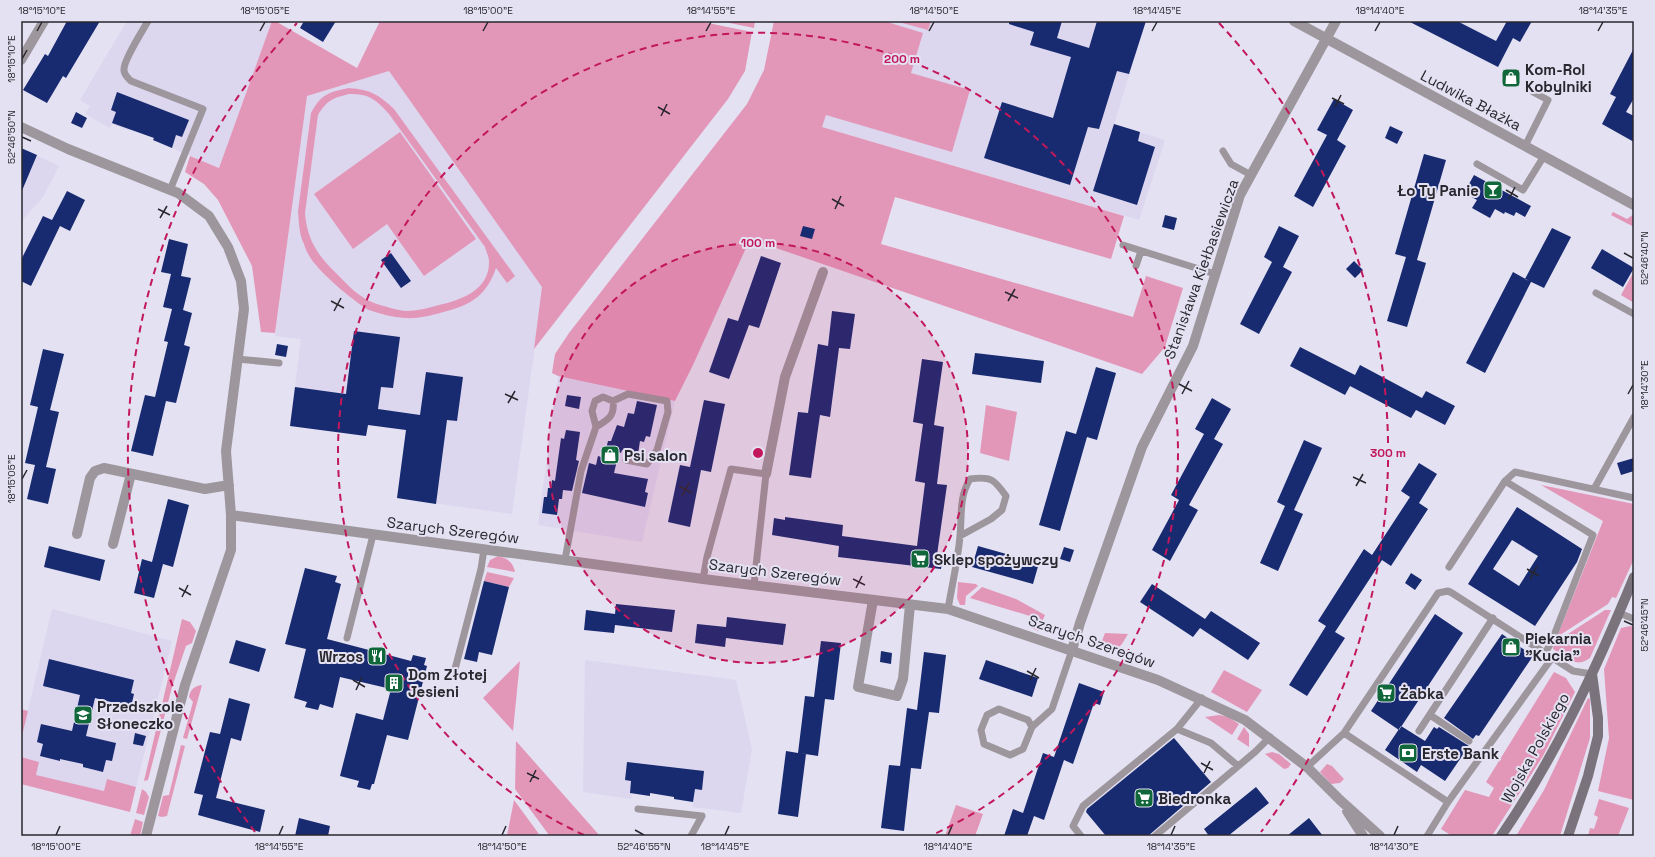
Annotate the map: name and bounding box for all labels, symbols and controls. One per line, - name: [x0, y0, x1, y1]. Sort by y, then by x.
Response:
- text: 18°15'10"E: [18, 4, 66, 17]
- text: 18°15'05"E: [240, 4, 290, 17]
- text: 18°15'00"E: [463, 4, 513, 17]
- text: 18°14'55"E: [687, 4, 736, 17]
- text: 18°14'50"E: [909, 4, 959, 17]
- text: 18°14'45"E: [1133, 4, 1182, 17]
- text: 18°14'40"E: [1356, 4, 1405, 17]
- text: 18°14'35"E: [1579, 4, 1628, 17]
- text: 18°15'10"E: [5, 35, 18, 83]
- text: 200 m: [884, 51, 920, 67]
- place label: Kom-Rol Kobylniki: [1525, 60, 1592, 96]
- street label: Ludwika Błażka: [1417, 65, 1525, 135]
- shop icon: Kom-Rol Kobylniki: [1500, 67, 1522, 89]
- text: 52°46'50"N: [5, 110, 18, 164]
- street label: Stanisława Kiełbasiewicza: [1160, 176, 1243, 362]
- bar icon: Ło Ty Panie: [1482, 179, 1504, 201]
- place label: Ło Ty Panie: [1397, 181, 1479, 200]
- text: 52°46'40"N: [1638, 231, 1651, 285]
- text: 100 m: [741, 235, 775, 251]
- text: 18°14'30"E: [1638, 360, 1651, 410]
- shop icon: Psi salon: [599, 444, 621, 466]
- text: 300 m: [1370, 445, 1406, 461]
- place label: Psi salon: [624, 446, 687, 465]
- centre of rings: [751, 446, 765, 460]
- text: 18°15'05"E: [5, 454, 18, 504]
- street label: Szarych Szeregów: [386, 512, 520, 548]
- supermarket icon: Sklep spożywczy: [909, 548, 931, 570]
- place label: Sklep spożywczy: [934, 550, 1059, 569]
- street label: Szarych Szeregów: [708, 554, 842, 590]
- text: 52°46'45"N: [1638, 598, 1651, 652]
- street label: Szarych Szeregów: [1026, 610, 1158, 672]
- place label: Piekarnia "Kucia": [1525, 629, 1592, 665]
- shop icon: Piekarnia "Kucia": [1500, 636, 1522, 658]
- restaurant icon: Wrzos: [366, 645, 388, 667]
- place label: Wrzos: [319, 647, 363, 666]
- place label: Dom Złotej Jesieni: [408, 665, 487, 701]
- building icon: Dom Złotej Jesieni: [383, 672, 405, 694]
- supermarket icon: Żabka: [1375, 682, 1397, 704]
- place label: Żabka: [1400, 684, 1444, 703]
- street label: Wojska Polskiego: [1497, 689, 1573, 807]
- place label: Przedszkole Słoneczko: [97, 697, 184, 733]
- school or university icon: Przedszkole Słoneczko: [72, 704, 94, 726]
- bank icon: Erste Bank: [1397, 742, 1419, 764]
- place label: Erste Bank: [1422, 744, 1500, 763]
- supermarket icon: Biedronka: [1133, 787, 1155, 809]
- place label: Biedronka: [1158, 789, 1232, 808]
- text: 18°15'00"E: [31, 840, 81, 853]
- text: 18°14'55"E: [255, 840, 304, 853]
- text: 18°14'50"E: [477, 840, 527, 853]
- text: 52°46'55"N: [617, 840, 671, 853]
- text: 18°14'45"E: [701, 840, 750, 853]
- text: 18°14'40"E: [924, 840, 973, 853]
- text: 18°14'35"E: [1147, 840, 1196, 853]
- text: 18°14'30"E: [1369, 840, 1419, 853]

